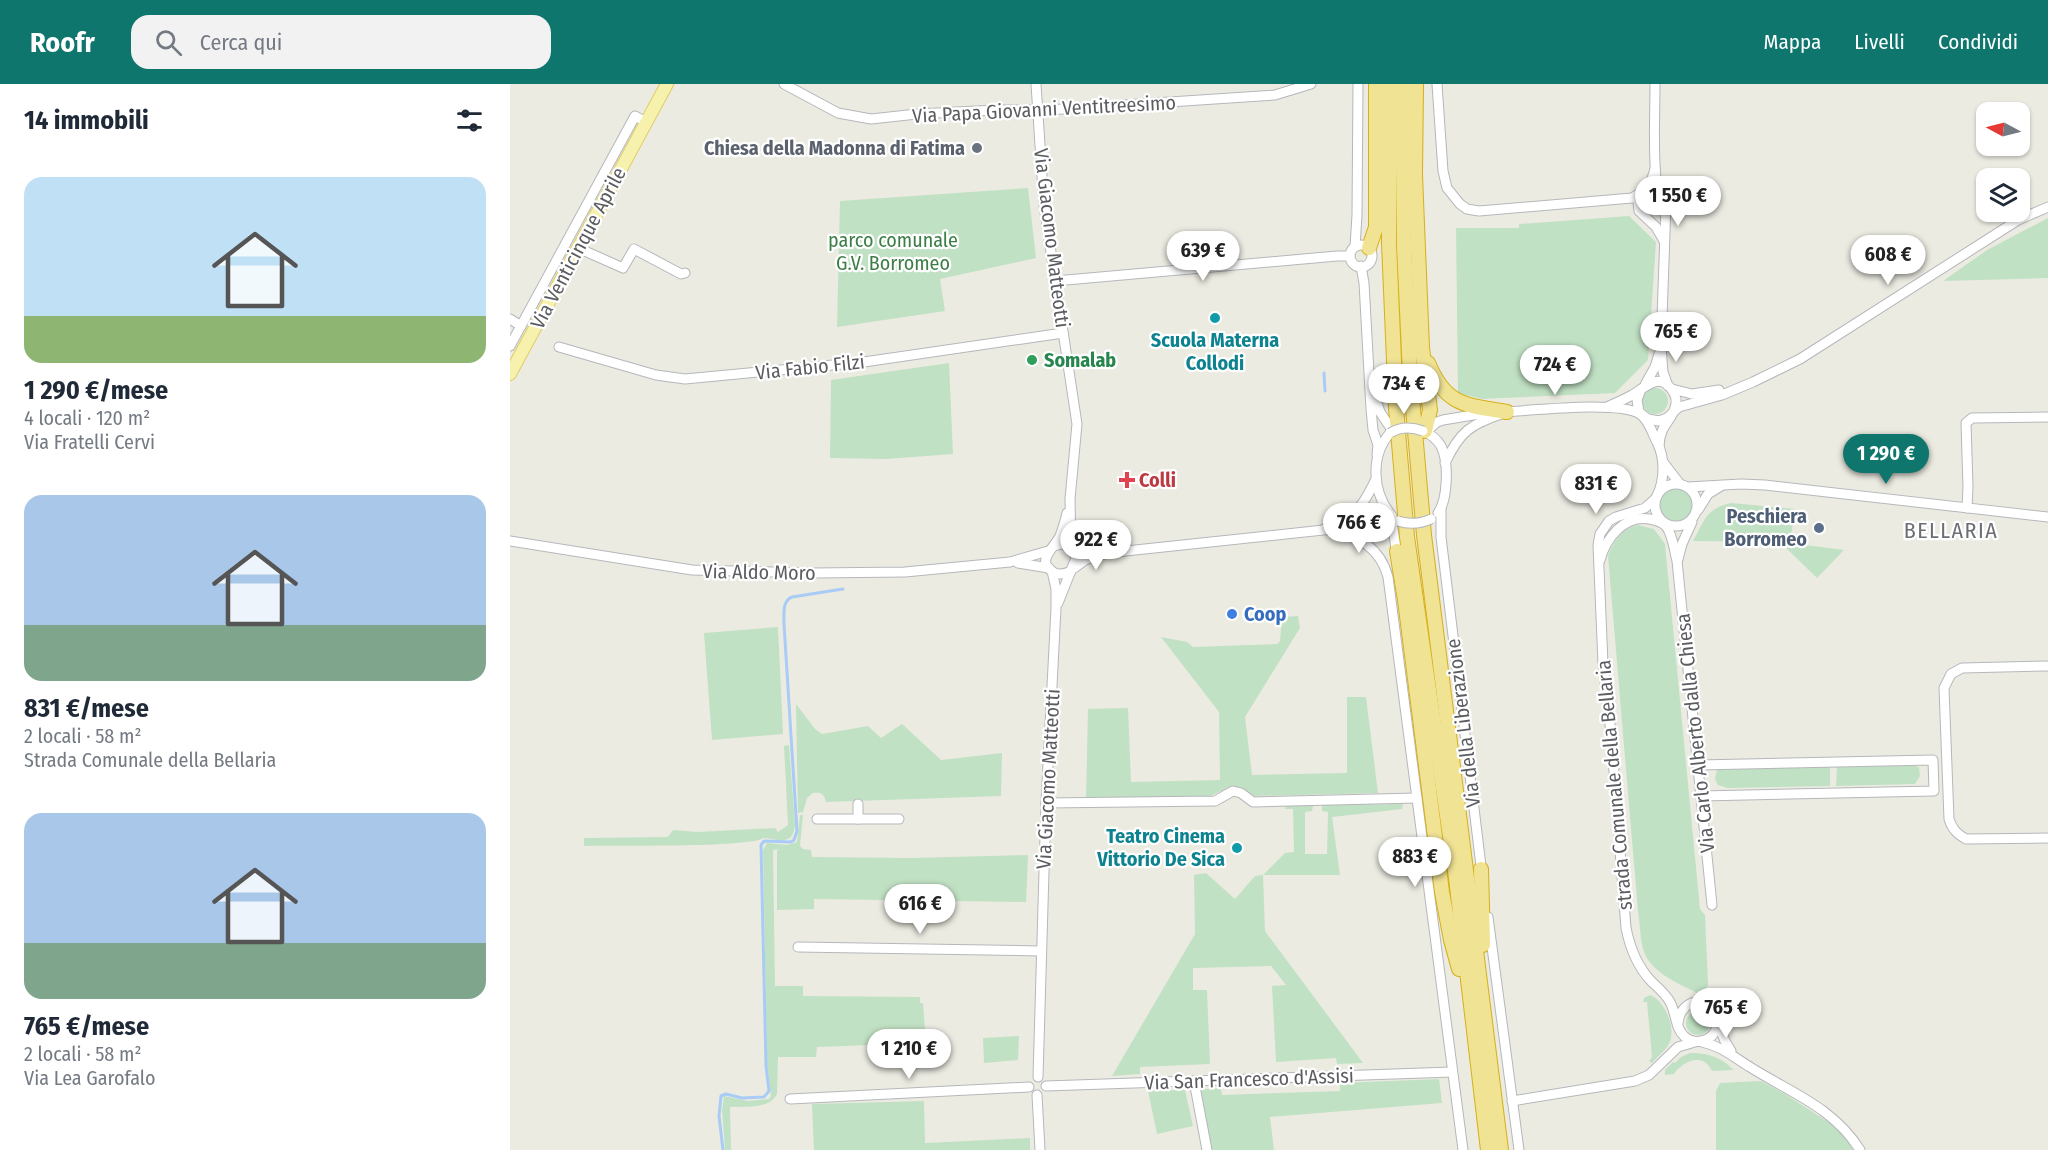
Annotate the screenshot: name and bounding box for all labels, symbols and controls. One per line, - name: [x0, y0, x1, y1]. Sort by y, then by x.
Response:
- search box: [131, 15, 551, 69]
- text: Roofr: [30, 26, 95, 59]
- icon: search: [152, 26, 185, 59]
- text: Cerca qui: [200, 29, 282, 56]
- text: Mappa: [1764, 29, 1821, 55]
- text: Livelli: [1854, 29, 1905, 55]
- text: Condividi: [1938, 29, 2018, 55]
- street label: Via Papa Giovanni Ventitreesimo: [912, 90, 1176, 128]
- north arrow: [1976, 102, 2030, 156]
- map controls: [1976, 102, 2030, 222]
- icon: filters: [453, 104, 486, 137]
- text: 14 immobili: [24, 105, 149, 136]
- place label: Chiesa della Madonna di Fatima: [704, 136, 965, 160]
- marker: Chiesa della Madonna di Fatima: [970, 141, 984, 155]
- street label: Via Giacomo Matteotti: [1029, 147, 1075, 329]
- street label: Via Venticinque Aprile: [525, 163, 631, 333]
- button: layers: [1976, 168, 2030, 222]
- pin: 1 550 €: [1623, 176, 1733, 227]
- text: 1 550 €: [1649, 183, 1707, 207]
- icon: home: [201, 216, 309, 324]
- park label: parco comunale G.V. Borromeo: [828, 228, 958, 275]
- pin: 639 €: [1161, 231, 1245, 282]
- pin: 608 €: [1846, 235, 1930, 286]
- text: 639 €: [1181, 238, 1225, 262]
- text: 608 €: [1865, 242, 1911, 266]
- marker: Scuola Materna Collodi: [1208, 311, 1222, 325]
- pin: 765 €: [1634, 312, 1718, 363]
- text: 765 €: [1654, 319, 1698, 343]
- place label: Scuola Materna Collodi: [1151, 328, 1279, 375]
- pin: 724 €: [1513, 345, 1597, 396]
- place label: Somalab: [1044, 348, 1116, 372]
- street label: Via Fabio Filzi: [754, 349, 866, 385]
- text: 724 €: [1534, 352, 1576, 376]
- marker: Somalab: [1025, 353, 1039, 367]
- pin: 734 €: [1362, 364, 1446, 415]
- text: 734 €: [1382, 371, 1426, 395]
- text: 1 290 €/mese: [24, 375, 168, 406]
- text: 4 locali · 120 m²: [24, 406, 150, 430]
- text: Via Fratelli Cervi: [24, 430, 155, 454]
- pin: 1 290 €: [1831, 434, 1941, 485]
- text: 1 290 €: [1857, 441, 1915, 465]
- pin: 831 €: [1554, 464, 1638, 515]
- place label: Colli: [1139, 468, 1176, 492]
- text: 831 €: [1575, 471, 1617, 495]
- marker: Colli: [1120, 473, 1134, 487]
- pin: 766 €: [1317, 503, 1401, 554]
- place label: Peschiera Borromeo: [1724, 504, 1807, 551]
- text: 766 €: [1337, 510, 1381, 534]
- district label: BELLARIA: [1904, 517, 1998, 544]
- pin: 922 €: [1054, 520, 1138, 571]
- marker: Peschiera Borromeo: [1812, 521, 1826, 535]
- text: 922 €: [1074, 527, 1118, 551]
- icon: home: [201, 534, 309, 642]
- street label: Via Aldo Moro: [702, 559, 816, 585]
- place label: Coop: [1244, 602, 1286, 626]
- marker: Coop: [1225, 607, 1239, 621]
- street label: Via Carlo Alberto dalla Chiesa: [1670, 612, 1720, 854]
- street label: Via della Liberazione: [1441, 637, 1485, 809]
- street label: strada Comunale della Bellaria: [1591, 659, 1637, 911]
- street label: Via Giacomo Matteotti: [1031, 688, 1065, 870]
- text: 831 €/mese: [24, 693, 149, 724]
- text: 2 locali · 58 m²: [24, 724, 142, 748]
- text: Strada Comunale della Bellaria: [24, 748, 276, 772]
- place label: Teatro Cinema Vittorio De Sica: [1096, 824, 1225, 871]
- pin: 883 €: [1373, 837, 1457, 888]
- marker: Teatro Cinema Vittorio De Sica: [1230, 841, 1244, 855]
- text: 883 €: [1392, 844, 1438, 868]
- icon: home: [201, 852, 309, 960]
- pin: 616 €: [878, 884, 962, 935]
- text: 616 €: [898, 891, 942, 915]
- pin: 765 €: [1684, 988, 1768, 1039]
- text: 765 €: [1704, 995, 1748, 1019]
- text: 765 €/mese: [24, 1011, 149, 1042]
- pin: 1 210 €: [854, 1029, 964, 1080]
- text: 1 210 €: [881, 1036, 937, 1060]
- text: 2 locali · 58 m²: [24, 1042, 142, 1066]
- street label: Via San Francesco d'Assisi: [1144, 1063, 1354, 1095]
- text: Via Lea Garofalo: [24, 1066, 156, 1090]

